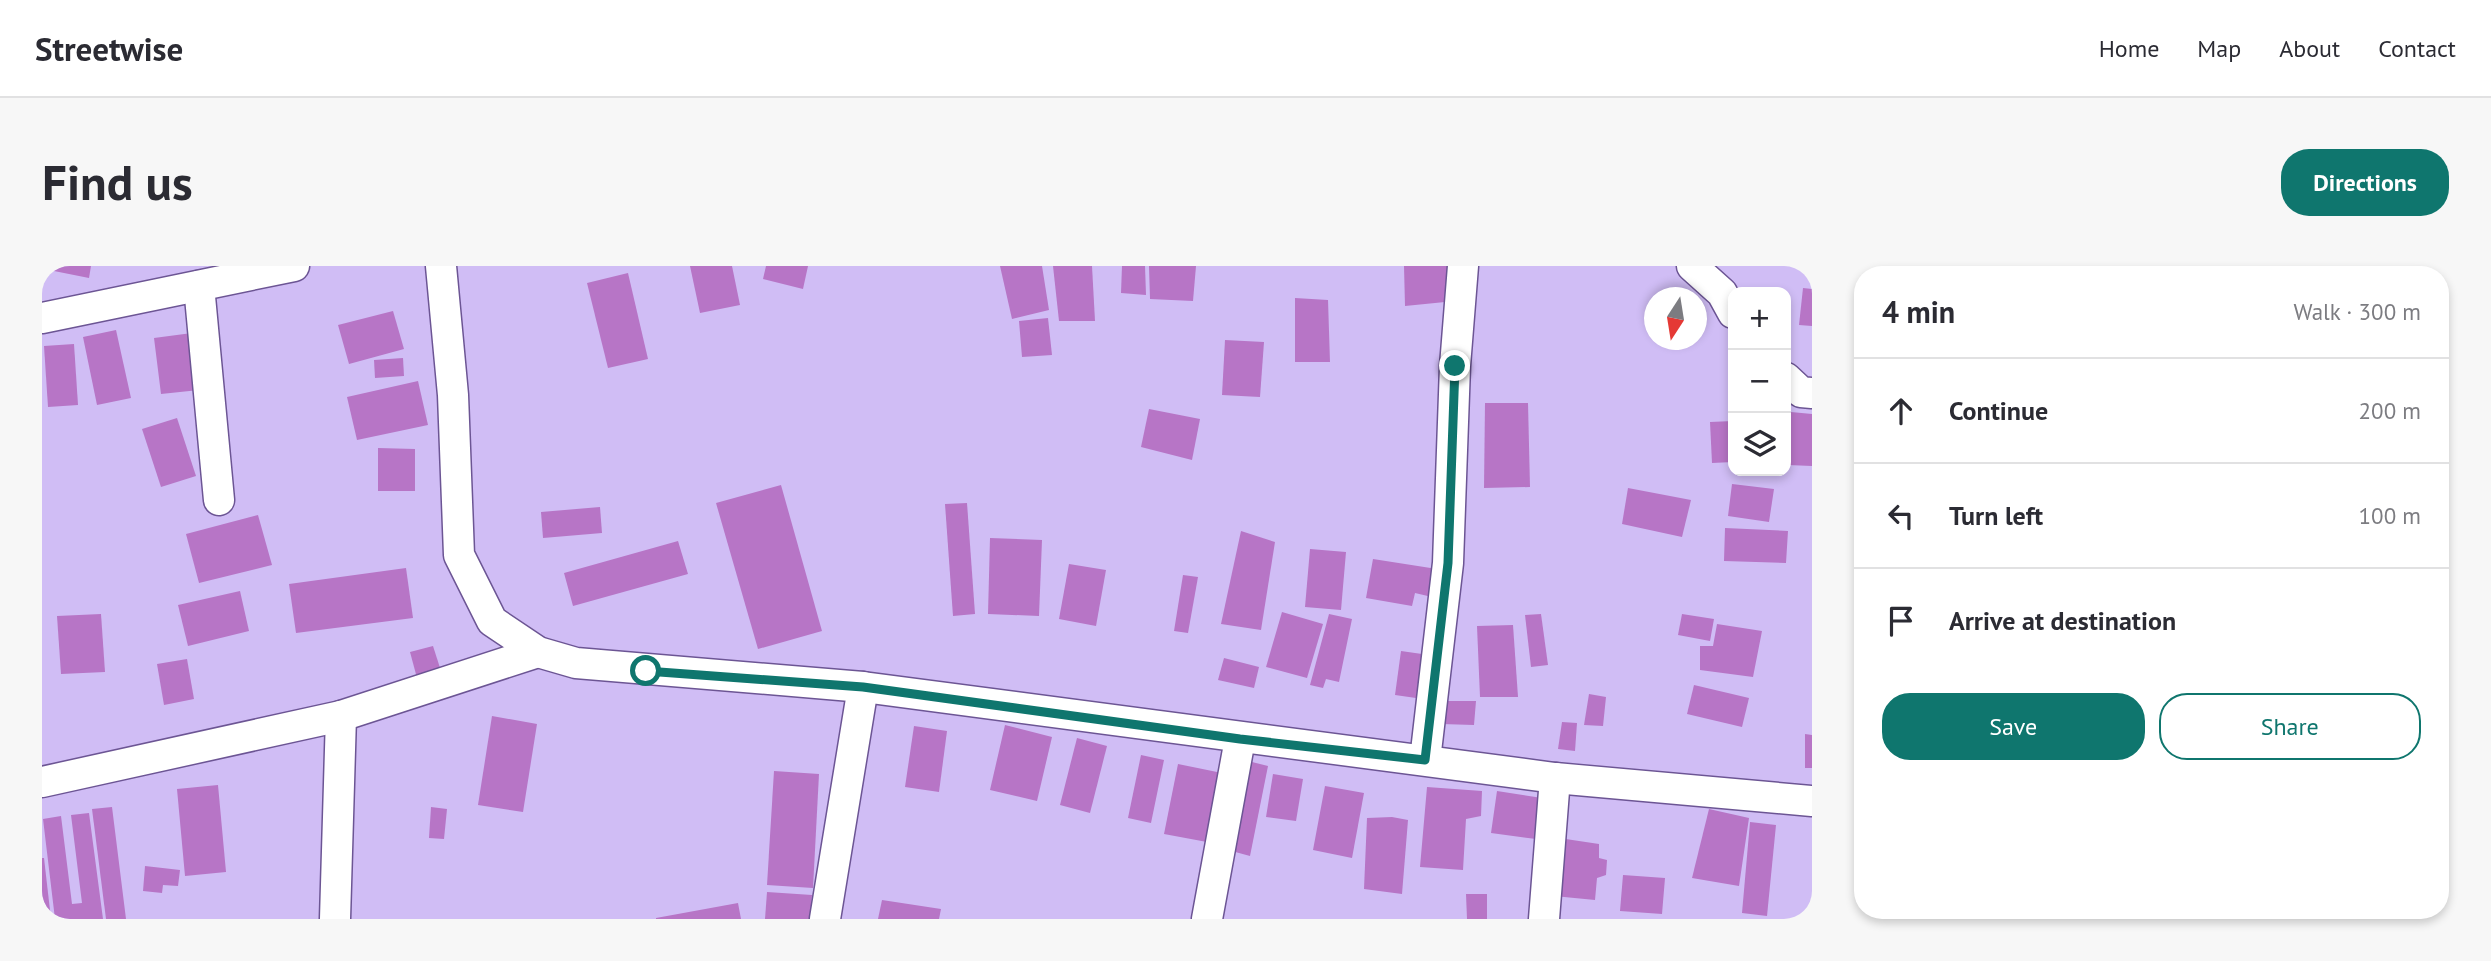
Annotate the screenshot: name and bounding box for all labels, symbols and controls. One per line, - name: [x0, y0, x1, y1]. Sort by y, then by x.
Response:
- text: Streetwise: [35, 27, 183, 70]
- text: Home: [2099, 33, 2159, 64]
- text: Map: [2197, 33, 2241, 64]
- text: About: [2279, 33, 2340, 64]
- text: Contact: [2378, 33, 2456, 64]
- button: Directions: [2281, 149, 2449, 216]
- text: Find us: [42, 150, 193, 214]
- north arrow: [1644, 287, 1707, 350]
- map controls: [1728, 287, 1791, 476]
- button: +: [1728, 287, 1791, 350]
- text: 4 min: [1882, 292, 1955, 331]
- text: Walk · 300 m: [2294, 297, 2421, 326]
- route end: [1439, 350, 1470, 381]
- button: −: [1728, 350, 1791, 413]
- icon: ahead: [1882, 392, 1920, 430]
- text: Continue: [1949, 394, 2048, 427]
- text: 200 m: [2359, 396, 2421, 425]
- button: layers: [1728, 413, 1791, 476]
- icon: left: [1882, 497, 1920, 535]
- text: Turn left: [1949, 499, 2043, 532]
- text: 100 m: [2359, 501, 2421, 530]
- icon: arrive: [1882, 602, 1920, 640]
- text: Arrive at destination: [1949, 604, 2176, 637]
- route start: [630, 655, 661, 686]
- button: Save: [1882, 693, 2145, 760]
- button: Share: [2159, 693, 2421, 760]

